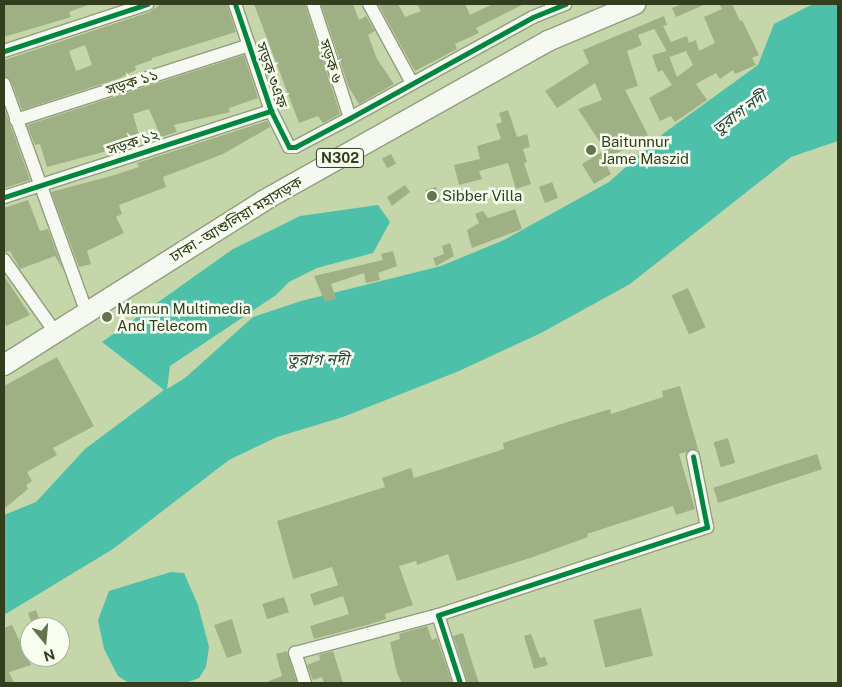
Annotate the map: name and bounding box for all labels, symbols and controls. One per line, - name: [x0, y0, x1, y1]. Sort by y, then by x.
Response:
- street label: সড়ক ৬: [316, 37, 346, 85]
- street label: সড়ক ৩এফ: [252, 40, 292, 110]
- street label: সড়ক ১১: [104, 65, 160, 99]
- water label: তুরাগ নদী: [709, 87, 771, 139]
- street label: সড়ক ১২: [105, 125, 161, 159]
- place label: Baitunnur Jame Maszid: [601, 132, 689, 167]
- marker: Baitunnur Jame Maszid: [585, 144, 597, 156]
- road number: N302: [315, 146, 365, 170]
- street label: ঢাকা - আশুলিয়া মহাসড়ক: [165, 171, 307, 267]
- place label: Sibber Villa: [442, 187, 523, 205]
- marker: Sibber Villa: [426, 190, 438, 202]
- place label: Mamun Multimedia And Telecom: [117, 299, 251, 334]
- marker: Mamun Multimedia And Telecom: [101, 311, 113, 323]
- water label: তুরাগ নদী: [287, 350, 349, 370]
- north arrow: [20, 617, 70, 667]
- text: N: [42, 646, 57, 665]

